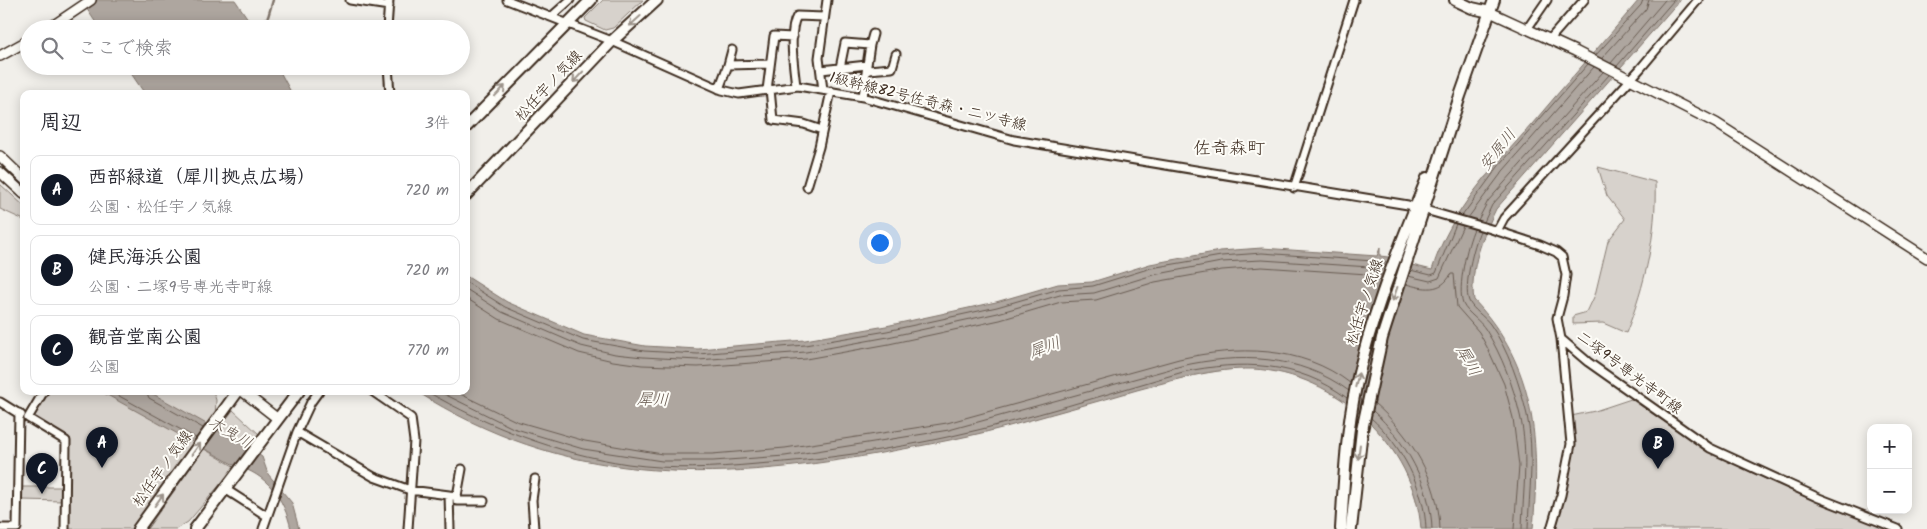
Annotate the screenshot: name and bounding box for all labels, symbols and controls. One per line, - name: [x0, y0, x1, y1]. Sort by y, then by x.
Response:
- one-way arrow: [628, 15, 641, 27]
- search box: [20, 20, 470, 75]
- icon: search: [38, 34, 66, 62]
- text: ここで検索: [78, 34, 173, 64]
- street label: 松任宇ノ気線: [510, 45, 588, 127]
- street label: 1級幹線82号佐奇森・二ツ寺線: [827, 66, 1029, 138]
- one-way arrow: [572, 70, 584, 83]
- one-way arrow: [494, 85, 506, 98]
- text: 周辺: [40, 107, 82, 140]
- text: 3件: [425, 111, 450, 136]
- water label: 安原川: [1473, 123, 1523, 177]
- district label: 佐奇森町: [1193, 135, 1265, 164]
- text: 西部緑道（犀川拠点広場）: [88, 163, 316, 193]
- text: A: [52, 178, 62, 203]
- text: 720 m: [405, 178, 449, 203]
- text: 公園 · 松任宇ノ気線: [88, 195, 233, 220]
- your location: [867, 230, 893, 256]
- text: 健民海浜公園: [88, 243, 202, 273]
- street label: 松任宇ノ気線: [1340, 255, 1390, 349]
- text: B: [52, 258, 62, 283]
- text: 720 m: [405, 258, 449, 283]
- text: 公園 · 二塚9号専光寺町線: [88, 275, 272, 300]
- one-way arrow: [1390, 286, 1399, 301]
- text: 観音堂南公園: [88, 323, 202, 353]
- street label: 二塚9号専光寺町線: [1571, 325, 1687, 421]
- water label: 犀川: [1026, 331, 1064, 365]
- text: C: [52, 338, 62, 363]
- text: 770 m: [407, 338, 449, 363]
- water label: 犀川: [1449, 341, 1487, 381]
- text: 公園: [88, 355, 120, 380]
- one-way arrow: [1353, 373, 1362, 389]
- water label: 犀川: [637, 387, 669, 413]
- water label: 木曳川: [203, 410, 257, 456]
- map controls: [1867, 424, 1912, 514]
- button: +: [1867, 424, 1912, 469]
- street label: 松任宇ノ気線: [127, 426, 199, 512]
- pin: A: [86, 427, 118, 468]
- pin: B: [1642, 428, 1674, 469]
- one-way arrow: [191, 442, 201, 456]
- one-way arrow: [1354, 444, 1364, 460]
- pin: C: [26, 453, 58, 494]
- button: −: [1867, 469, 1912, 514]
- one-way arrow: [153, 494, 164, 507]

